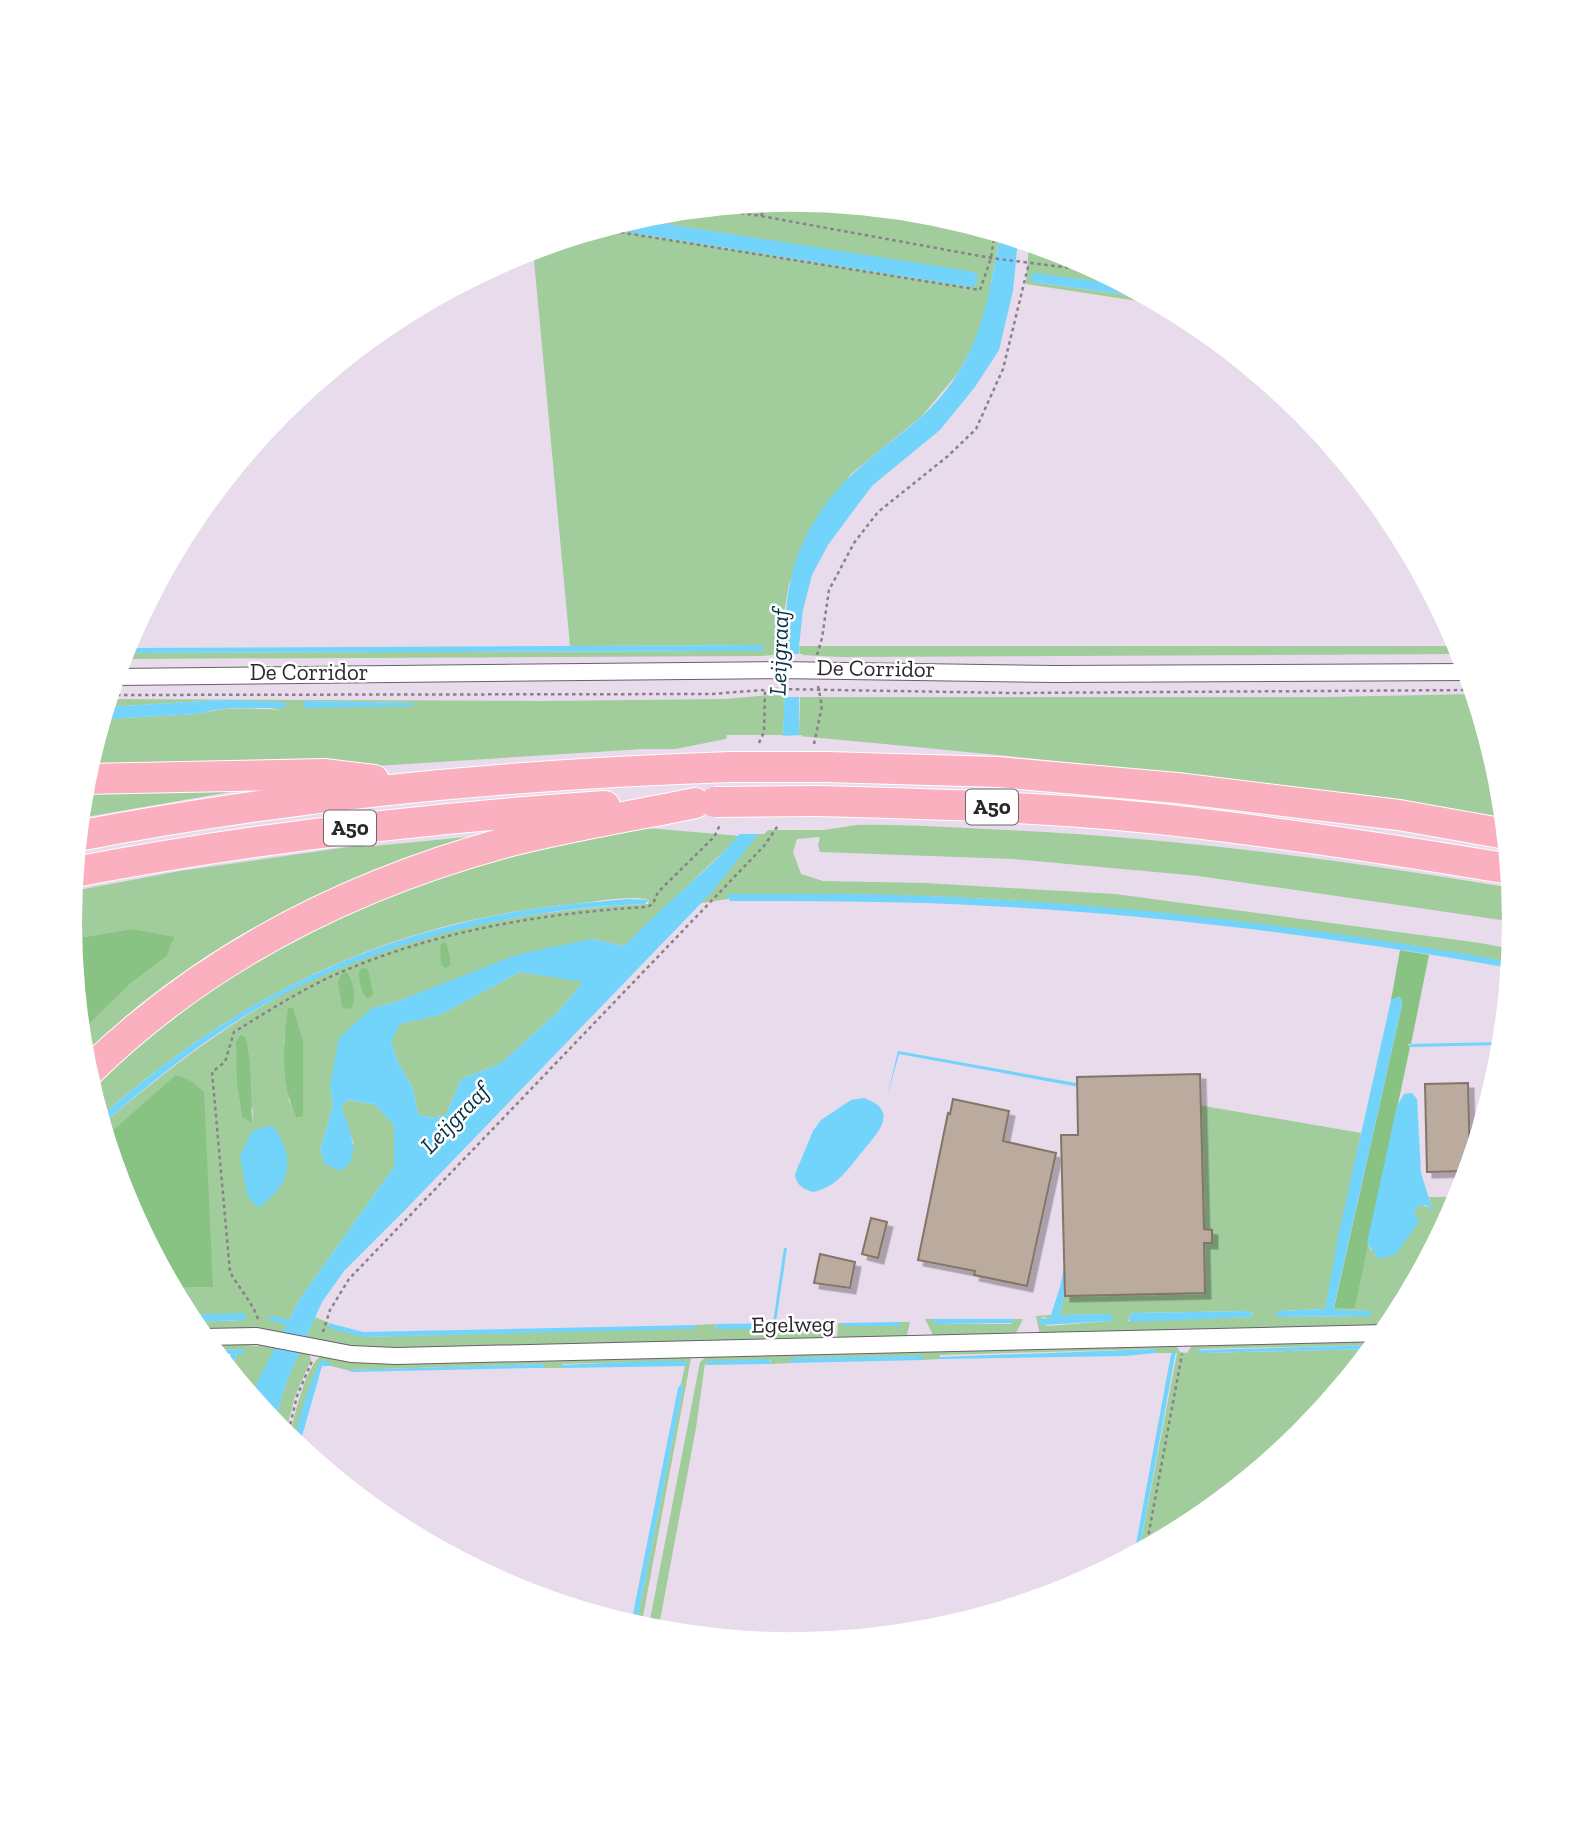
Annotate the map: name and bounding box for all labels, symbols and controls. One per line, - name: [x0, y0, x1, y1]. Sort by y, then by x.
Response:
- water label: Leijgraaf: [762, 605, 795, 696]
- street label: De Corridor: [816, 653, 936, 683]
- street label: De Corridor: [250, 658, 368, 686]
- road number: A50: [966, 790, 1018, 824]
- road number: A50: [324, 810, 376, 846]
- water label: Leijgraaf: [414, 1074, 497, 1159]
- street label: Egelweg: [751, 1309, 835, 1339]

